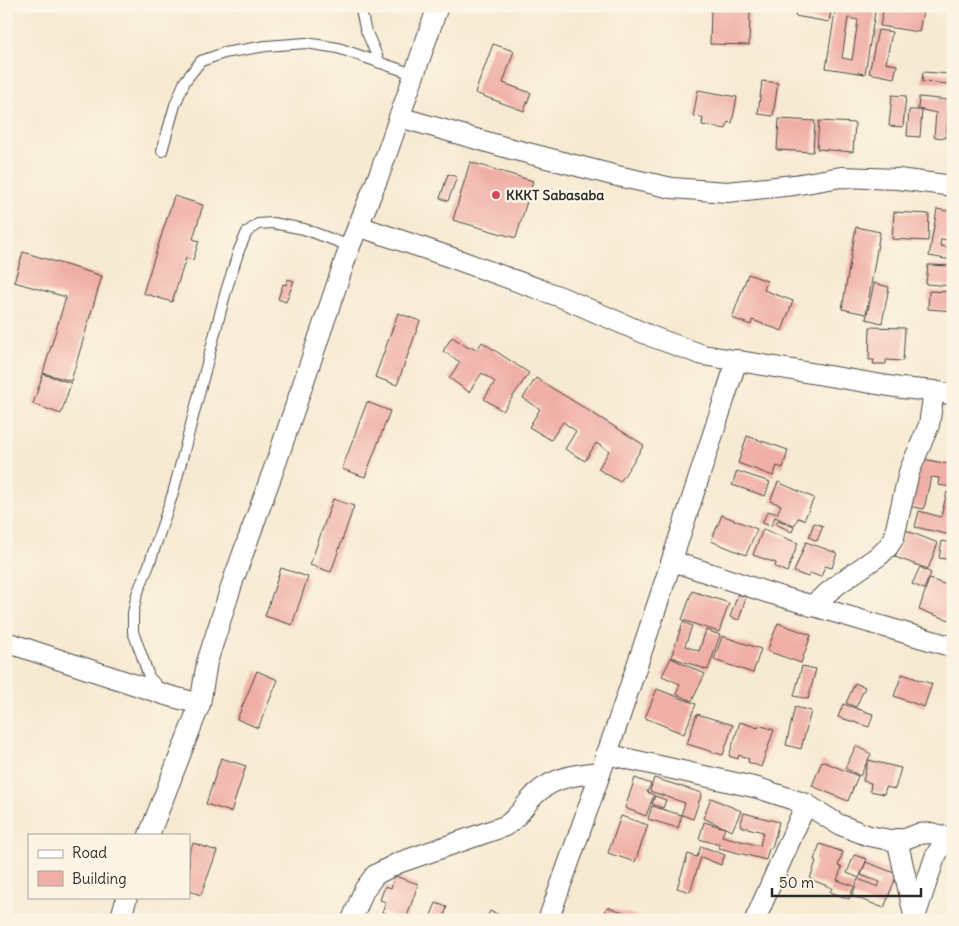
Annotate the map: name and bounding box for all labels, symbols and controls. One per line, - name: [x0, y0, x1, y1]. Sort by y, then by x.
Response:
- place label: KKKT Sabasaba: [506, 186, 604, 204]
- marker: KKKT Sabasaba: [490, 189, 502, 201]
- legend: [28, 834, 190, 898]
- text: Road: [72, 843, 107, 862]
- scale bar: [772, 866, 920, 898]
- text: Building: [72, 869, 127, 888]
- text: 50 m: [779, 873, 814, 892]

